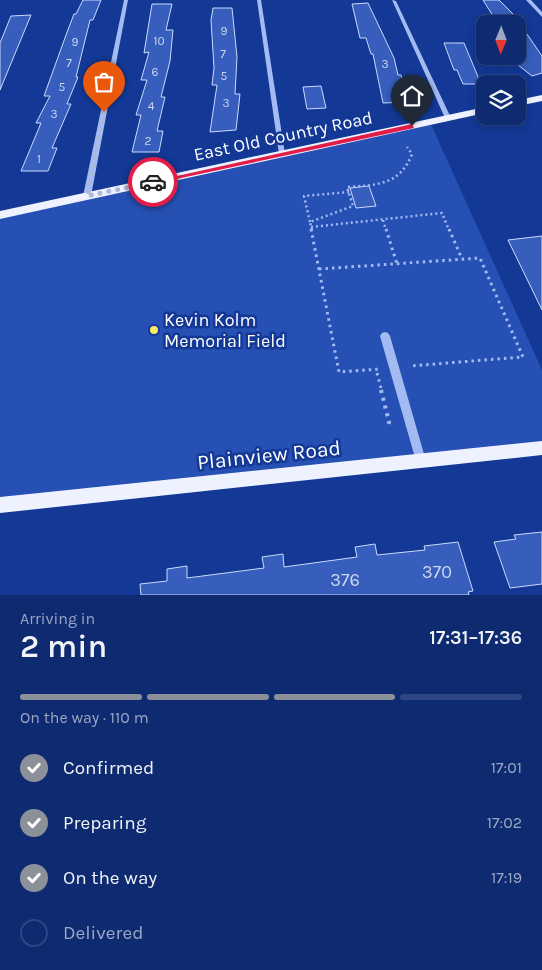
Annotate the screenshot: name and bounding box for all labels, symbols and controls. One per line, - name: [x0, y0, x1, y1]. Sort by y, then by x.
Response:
- north arrow: [476, 15, 526, 65]
- map controls: [476, 15, 526, 125]
- house number: 9: [221, 24, 228, 38]
- house number: 10: [153, 34, 165, 48]
- house number: 9: [72, 35, 79, 49]
- house number: 7: [220, 47, 226, 61]
- house number: 7: [66, 56, 72, 70]
- house number: 3: [381, 57, 389, 71]
- pin: [83, 61, 125, 112]
- house number: 6: [152, 65, 159, 79]
- icon: bag: [90, 68, 118, 96]
- house number: 5: [221, 69, 228, 83]
- pin: [391, 75, 433, 126]
- button: layers: [476, 75, 526, 125]
- house number: 5: [59, 80, 66, 94]
- icon: home: [398, 82, 426, 110]
- house number: 3: [222, 96, 230, 110]
- house number: 4: [148, 99, 155, 113]
- street label: East Old Country Road: [192, 106, 374, 166]
- house number: 3: [50, 107, 58, 121]
- house number: 2: [145, 134, 152, 148]
- house number: 1: [37, 152, 41, 166]
- courier: [128, 157, 178, 207]
- icon: car: [139, 168, 167, 196]
- place label: Kevin Kolm Memorial Field: [164, 309, 286, 352]
- marker: Kevin Kolm Memorial Field: [148, 324, 160, 336]
- street label: Plainview Road: [196, 436, 342, 474]
- house number: 370: [422, 561, 452, 583]
- house number: 376: [330, 569, 360, 591]
- text: Arriving in: [20, 609, 95, 628]
- text: 17:31–17:36: [429, 627, 522, 649]
- text: 2 min: [20, 628, 107, 665]
- text: On the way · 110 m: [20, 708, 149, 727]
- icon: check: [20, 754, 48, 782]
- text: Confirmed: [63, 757, 154, 779]
- text: 17:01: [491, 758, 522, 777]
- icon: check: [20, 809, 48, 837]
- text: Preparing: [63, 812, 146, 834]
- text: 17:02: [487, 813, 522, 832]
- icon: check: [20, 864, 48, 892]
- text: On the way: [63, 867, 157, 889]
- text: 17:19: [491, 868, 522, 887]
- text: Delivered: [63, 922, 143, 944]

